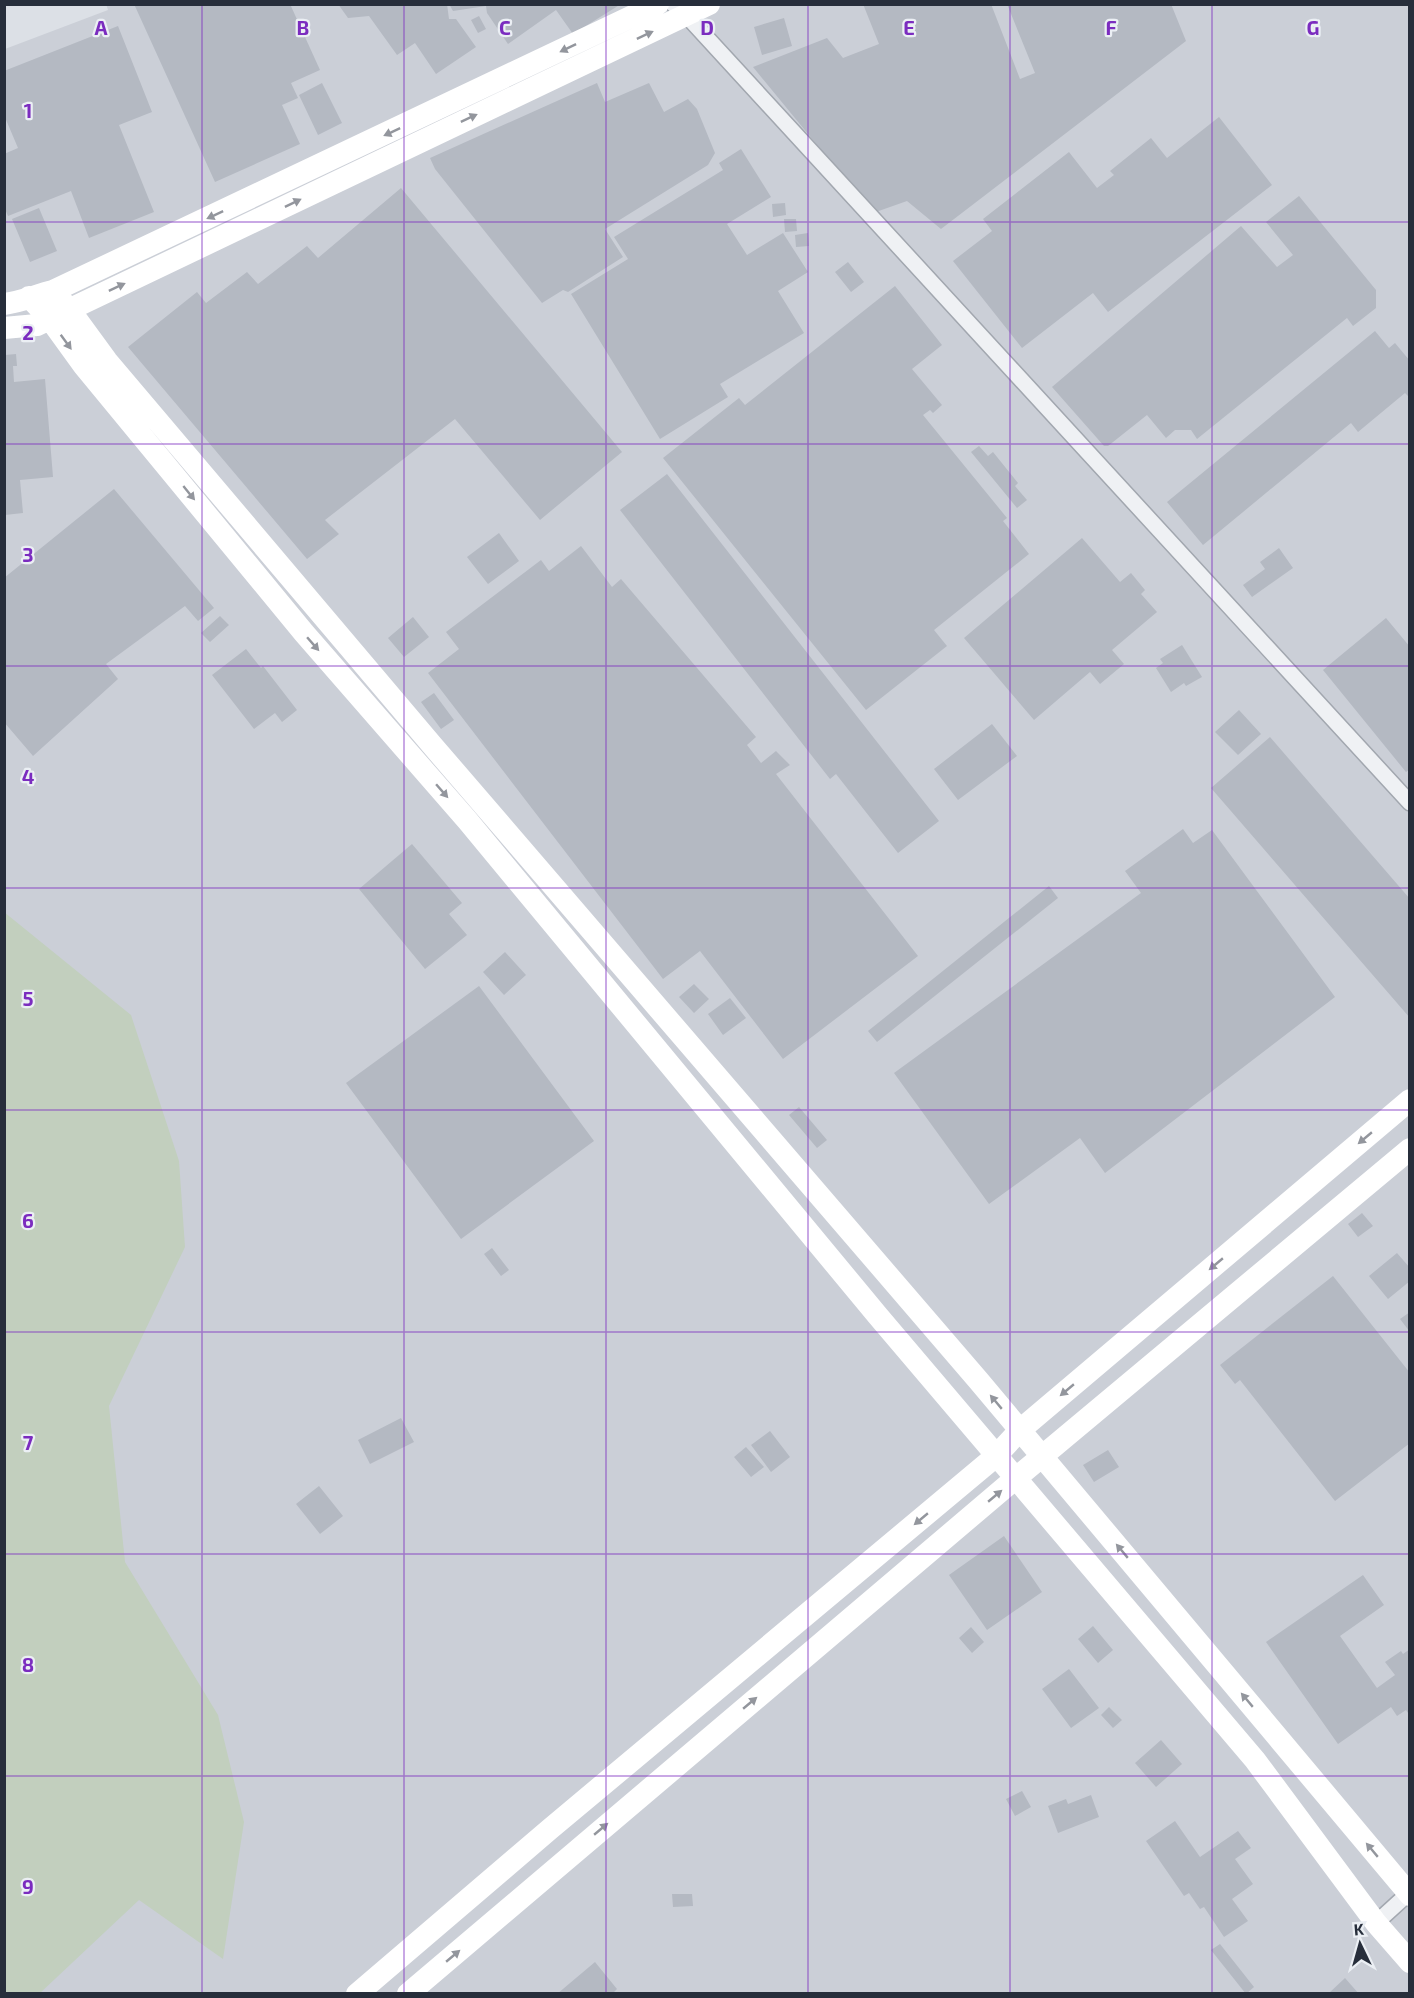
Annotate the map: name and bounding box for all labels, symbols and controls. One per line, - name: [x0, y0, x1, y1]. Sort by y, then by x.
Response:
- text: A: [94, 15, 108, 39]
- text: B: [297, 15, 309, 39]
- text: C: [499, 15, 511, 39]
- text: D: [700, 15, 714, 39]
- text: E: [903, 15, 915, 39]
- text: F: [1105, 15, 1117, 39]
- text: G: [1307, 15, 1319, 39]
- one-way arrow: [636, 30, 653, 39]
- one-way arrow: [559, 44, 576, 53]
- text: 1: [24, 98, 32, 122]
- one-way arrow: [460, 114, 477, 123]
- one-way arrow: [383, 127, 400, 136]
- one-way arrow: [285, 198, 302, 208]
- one-way arrow: [207, 210, 224, 219]
- one-way arrow: [109, 283, 126, 292]
- text: 2: [22, 320, 34, 344]
- one-way arrow: [60, 334, 73, 350]
- one-way arrow: [182, 486, 195, 501]
- text: 3: [22, 542, 34, 566]
- one-way arrow: [306, 636, 319, 651]
- text: 4: [22, 764, 35, 788]
- one-way arrow: [435, 783, 448, 799]
- text: 5: [22, 986, 34, 1010]
- one-way arrow: [1358, 1131, 1373, 1144]
- text: 6: [22, 1208, 34, 1232]
- one-way arrow: [1209, 1257, 1224, 1270]
- one-way arrow: [1060, 1383, 1075, 1396]
- one-way arrow: [990, 1394, 1003, 1410]
- text: 7: [23, 1430, 34, 1454]
- one-way arrow: [987, 1490, 1002, 1503]
- one-way arrow: [913, 1512, 929, 1525]
- one-way arrow: [1115, 1543, 1128, 1559]
- text: 8: [22, 1652, 34, 1676]
- one-way arrow: [1241, 1693, 1254, 1708]
- one-way arrow: [742, 1697, 757, 1710]
- one-way arrow: [593, 1823, 608, 1836]
- one-way arrow: [1366, 1843, 1379, 1858]
- text: 9: [22, 1874, 34, 1898]
- north arrow: [1330, 1914, 1390, 1974]
- text: K: [1353, 1919, 1365, 1938]
- one-way arrow: [445, 1949, 461, 1962]

